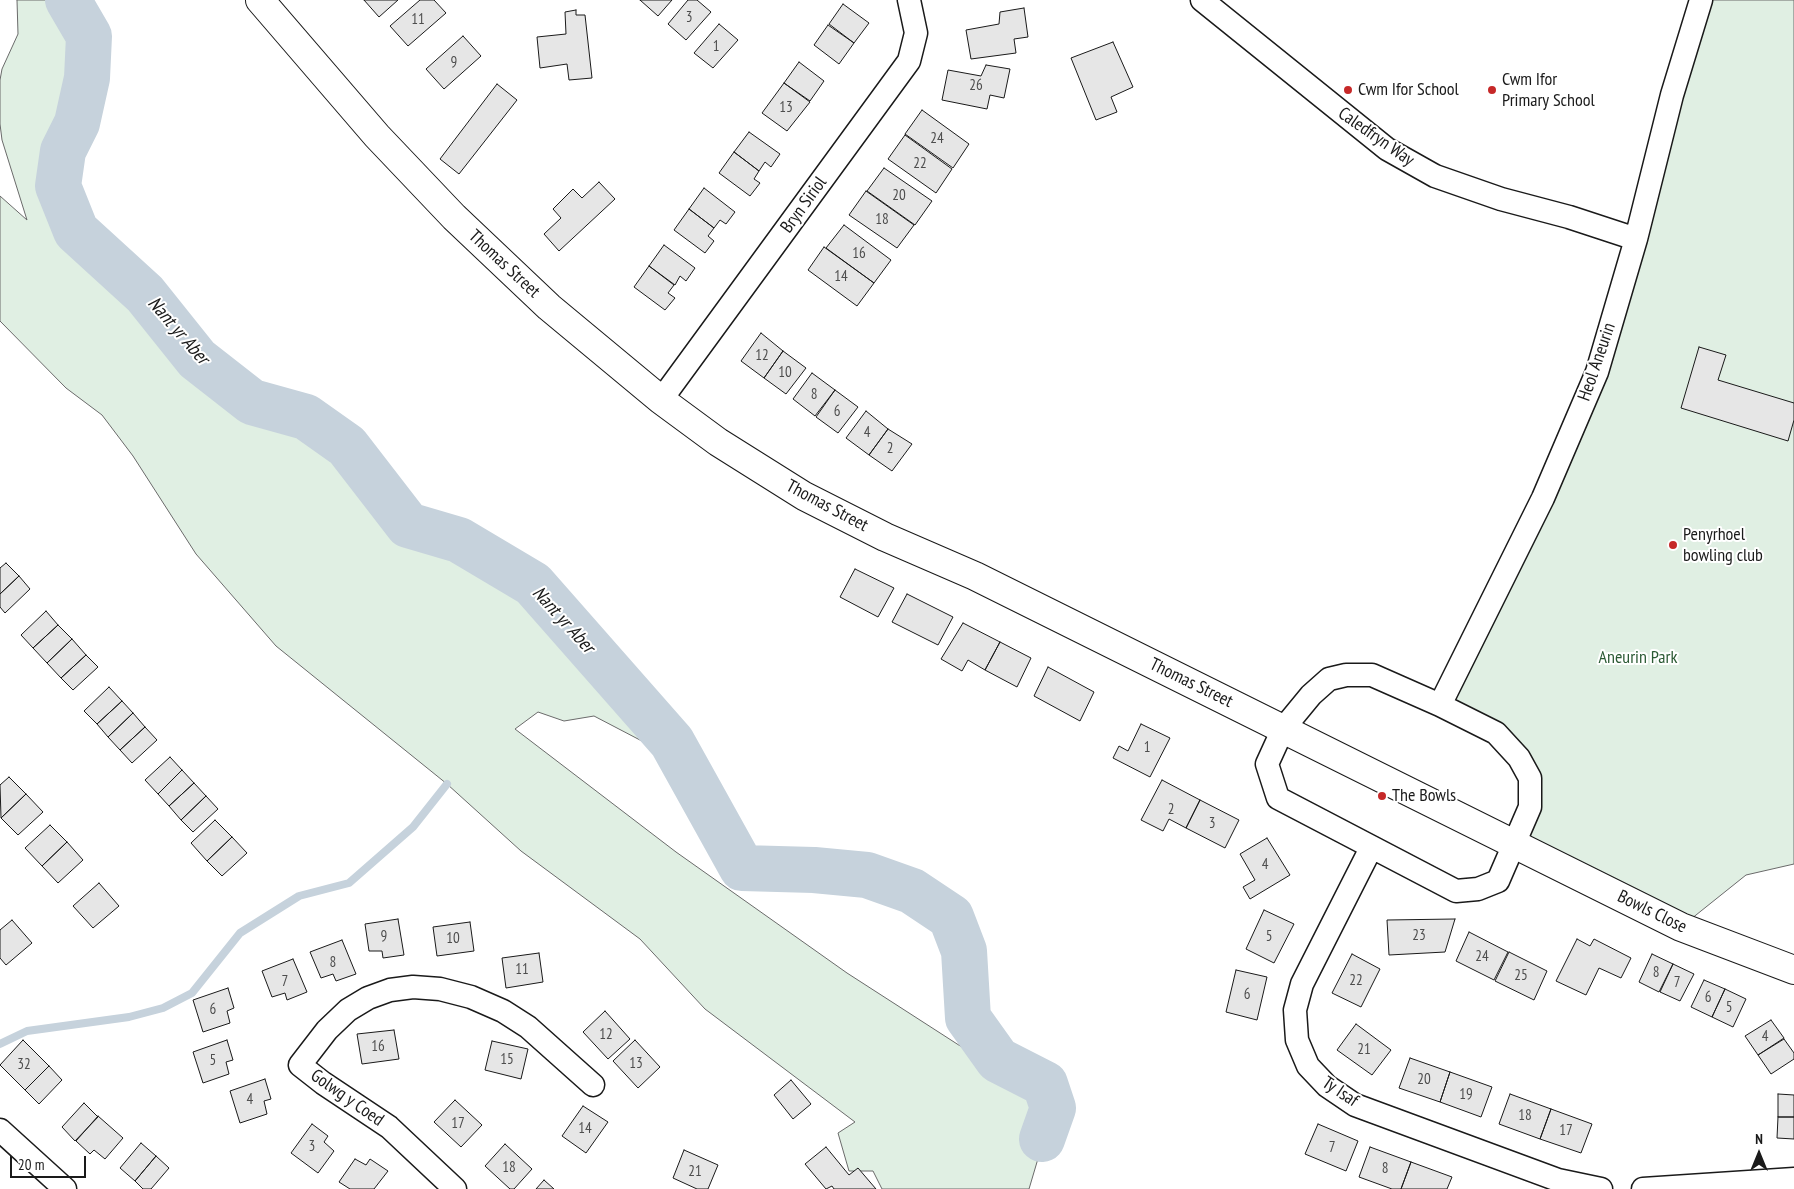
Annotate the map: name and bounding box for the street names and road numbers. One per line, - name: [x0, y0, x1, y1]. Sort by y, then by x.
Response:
- street label: Caledfryn Way: [1334, 103, 1418, 171]
- street label: Bryn Siriol: [776, 173, 832, 237]
- street label: Thomas Street: [464, 225, 544, 303]
- street label: Heol Aneurin: [1574, 320, 1620, 404]
- street label: Thomas Street: [782, 475, 872, 537]
- street label: Thomas Street: [1146, 654, 1236, 712]
- street label: Bowls Close: [1614, 886, 1690, 938]
- street label: Golwg y Coed: [306, 1065, 388, 1131]
- street label: Ty Isaf: [1318, 1072, 1362, 1112]

